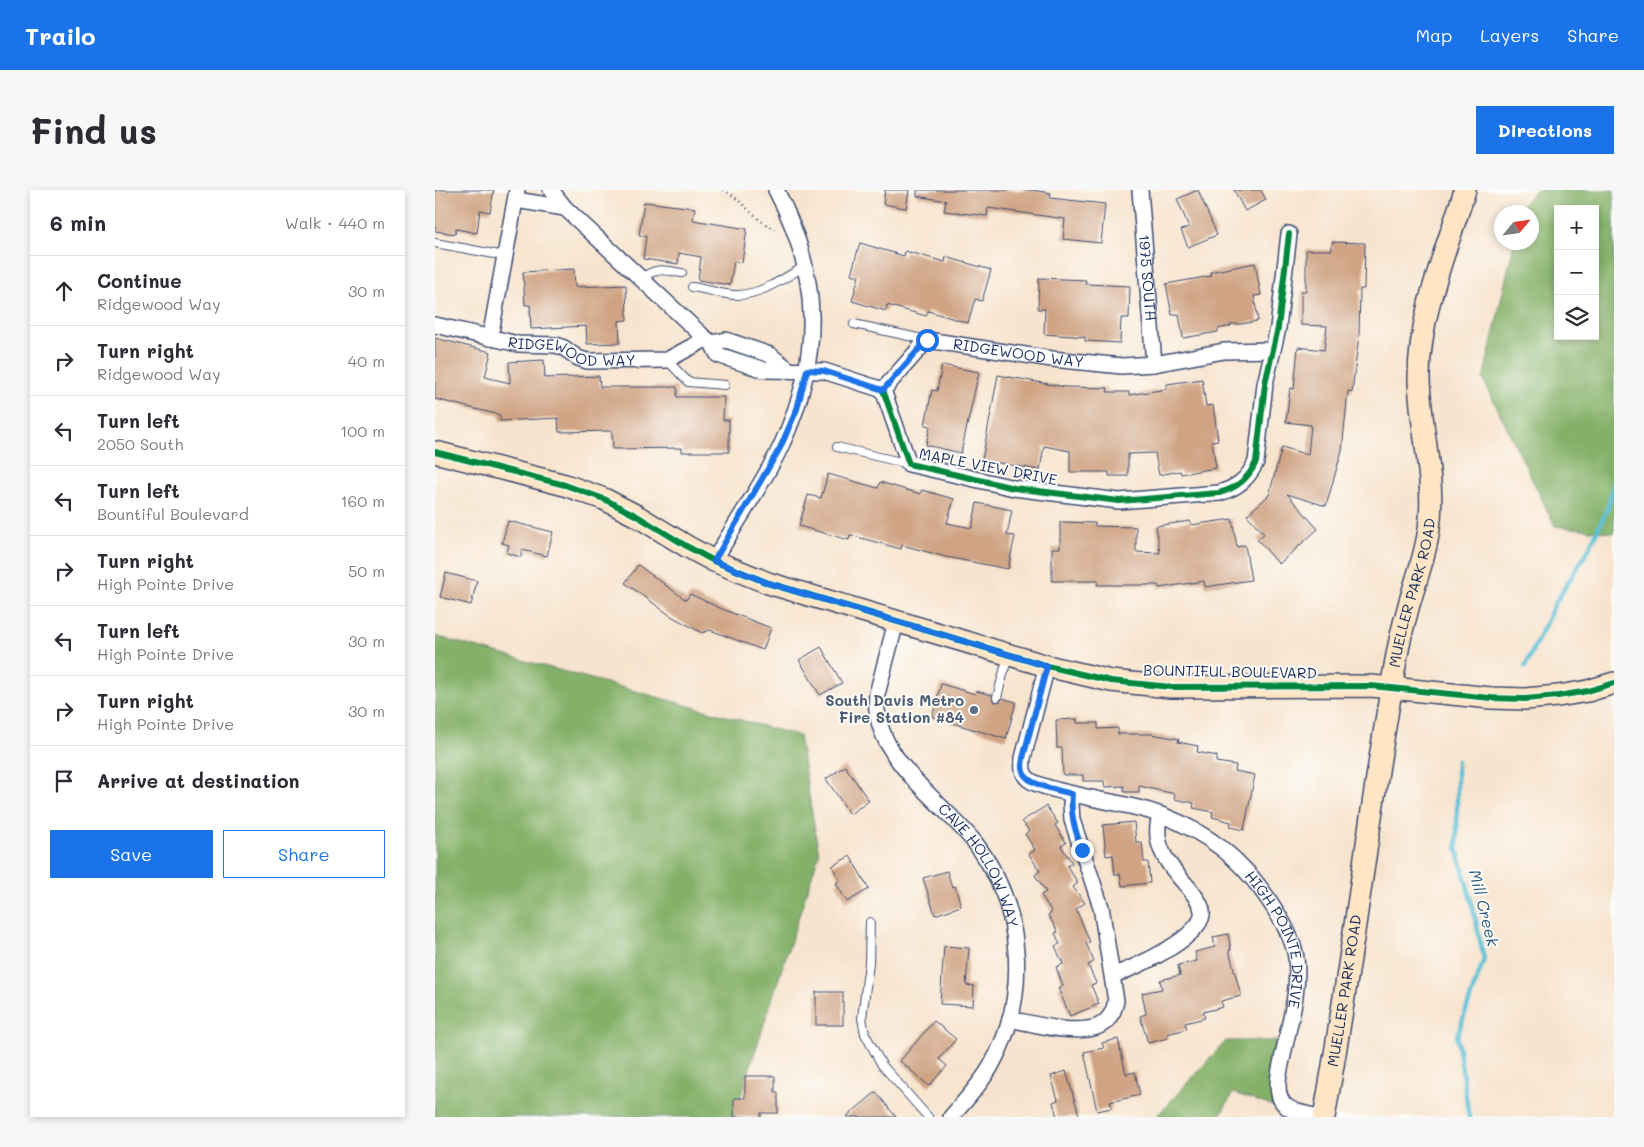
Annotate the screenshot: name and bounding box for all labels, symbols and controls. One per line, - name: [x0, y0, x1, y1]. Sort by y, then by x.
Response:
- text: Trailo: [25, 20, 96, 51]
- text: Map: [1416, 23, 1452, 47]
- text: Layers: [1480, 23, 1539, 47]
- text: Share: [1567, 23, 1619, 47]
- button: Directions: [1476, 106, 1614, 154]
- text: Find us: [30, 107, 157, 153]
- north arrow: [1494, 205, 1539, 250]
- map controls: [1554, 205, 1599, 340]
- button: +: [1554, 205, 1599, 250]
- text: 6 min: [50, 209, 106, 236]
- text: Walk · 440 m: [285, 212, 385, 233]
- street label: 1975 SOUTH: [1135, 234, 1162, 322]
- button: −: [1554, 250, 1599, 295]
- text: Continue: [97, 268, 182, 293]
- icon: ahead: [50, 277, 78, 305]
- text: 30 m: [348, 280, 385, 301]
- text: Ridgewood Way: [97, 293, 221, 314]
- button: layers: [1554, 295, 1599, 340]
- route start: [916, 329, 939, 352]
- street label: RIDGEWOOD WAY: [506, 331, 636, 370]
- street label: RIDGEWOOD WAY: [952, 333, 1085, 371]
- text: Turn right: [97, 338, 194, 363]
- icon: right: [50, 347, 78, 375]
- text: 40 m: [348, 350, 385, 371]
- text: Ridgewood Way: [97, 363, 221, 384]
- text: Turn left: [97, 408, 180, 433]
- icon: left: [50, 417, 78, 445]
- text: 100 m: [340, 420, 385, 441]
- text: 2050 South: [97, 433, 183, 454]
- street label: MAPLE VIEW DRIVE: [917, 443, 1059, 489]
- text: Turn left: [97, 478, 180, 503]
- icon: left: [50, 487, 78, 515]
- text: 160 m: [340, 490, 385, 511]
- text: Bountiful Boulevard: [97, 503, 249, 524]
- street label: MUELLER PARK ROAD: [1384, 517, 1439, 669]
- text: Turn right: [97, 548, 194, 573]
- icon: right: [50, 557, 78, 585]
- text: 50 m: [348, 560, 385, 581]
- text: High Pointe Drive: [97, 573, 234, 594]
- text: Turn left: [97, 618, 180, 643]
- icon: left: [50, 627, 78, 655]
- text: 30 m: [348, 630, 385, 651]
- text: High Pointe Drive: [97, 643, 234, 664]
- street label: BOUNTIFUL BOULEVARD: [1143, 659, 1317, 683]
- text: Turn right: [97, 688, 194, 713]
- place label: South Davis Metro Fire Station #84: [825, 690, 964, 727]
- icon: right: [50, 697, 78, 725]
- text: 30 m: [348, 700, 385, 721]
- marker: South Davis Metro Fire Station #84: [968, 704, 980, 716]
- text: High Pointe Drive: [97, 713, 234, 734]
- icon: arrive: [50, 767, 78, 795]
- text: Arrive at destination: [97, 768, 300, 793]
- street label: CAVE HOLLOW WAY: [934, 798, 1024, 929]
- button: Save: [50, 830, 213, 878]
- button: Share: [223, 830, 385, 878]
- route end: [1071, 839, 1094, 862]
- street label: HIGH POINTE DRIVE: [1241, 866, 1308, 1011]
- water label: Mill Creek: [1465, 867, 1504, 949]
- street label: MUELLER PARK ROAD: [1322, 913, 1365, 1068]

